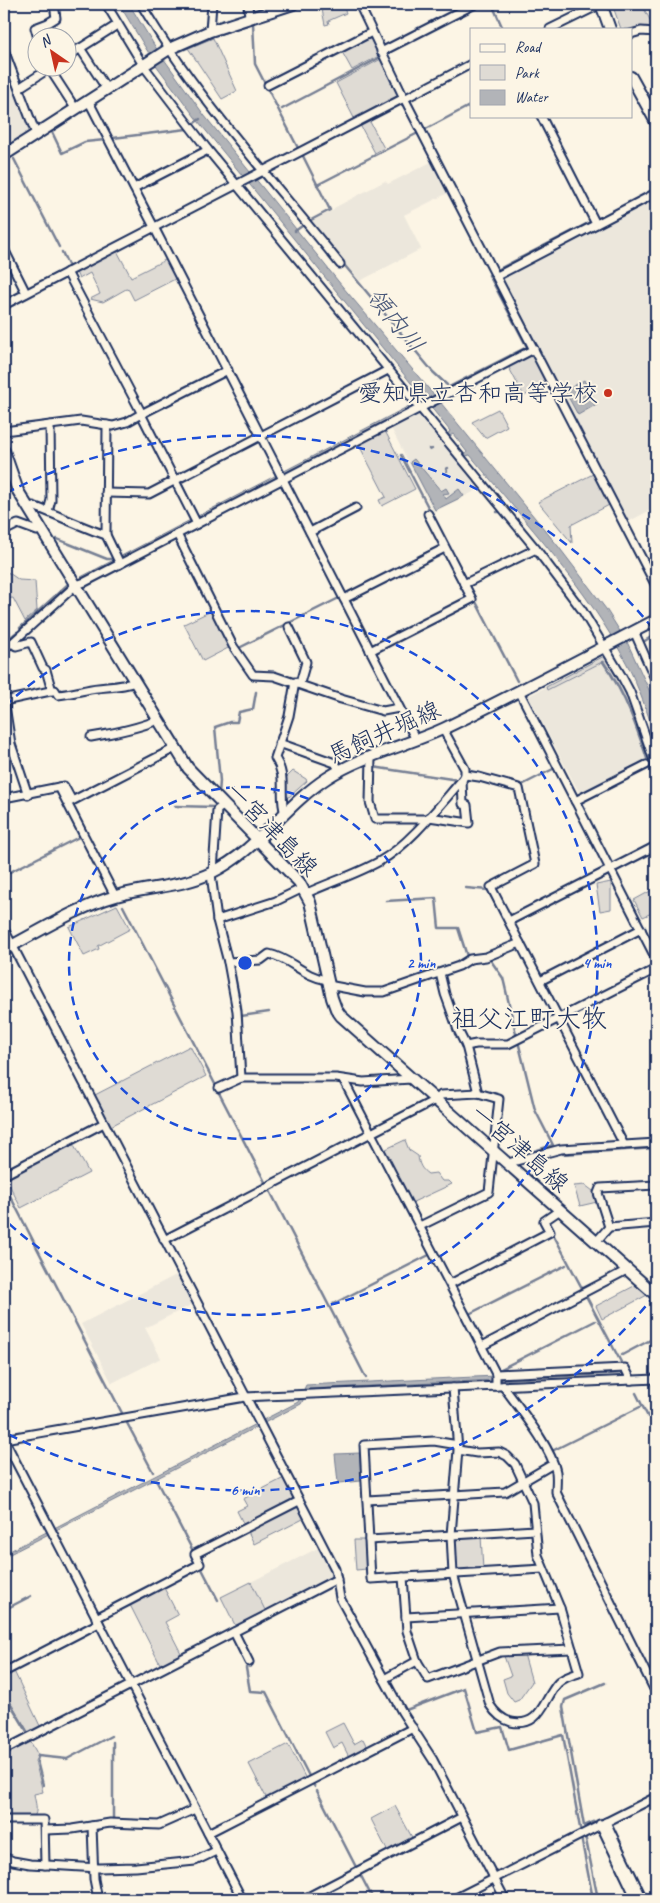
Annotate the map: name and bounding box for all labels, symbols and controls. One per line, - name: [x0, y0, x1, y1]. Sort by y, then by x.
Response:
- north arrow: [28, 28, 78, 78]
- legend: [470, 28, 632, 118]
- text: N: [37, 31, 55, 51]
- text: Road: [515, 38, 542, 57]
- text: Park: [515, 64, 540, 83]
- text: Water: [515, 88, 549, 107]
- water label: 領内川: [359, 281, 431, 360]
- place label: 愛知県立杏和高等学校: [358, 378, 598, 408]
- marker: 愛知県立杏和高等学校: [602, 387, 614, 399]
- street label: 馬飼井堀線: [323, 694, 445, 770]
- street label: 一宮津島線: [220, 775, 324, 883]
- centre of rings: [236, 954, 254, 972]
- text: 2 min: [407, 954, 436, 973]
- text: 4 min: [583, 954, 612, 973]
- district label: 祖父江町大牧: [451, 1002, 607, 1035]
- street label: 一宮津島線: [465, 1097, 575, 1199]
- text: 6 min: [230, 1481, 261, 1500]

